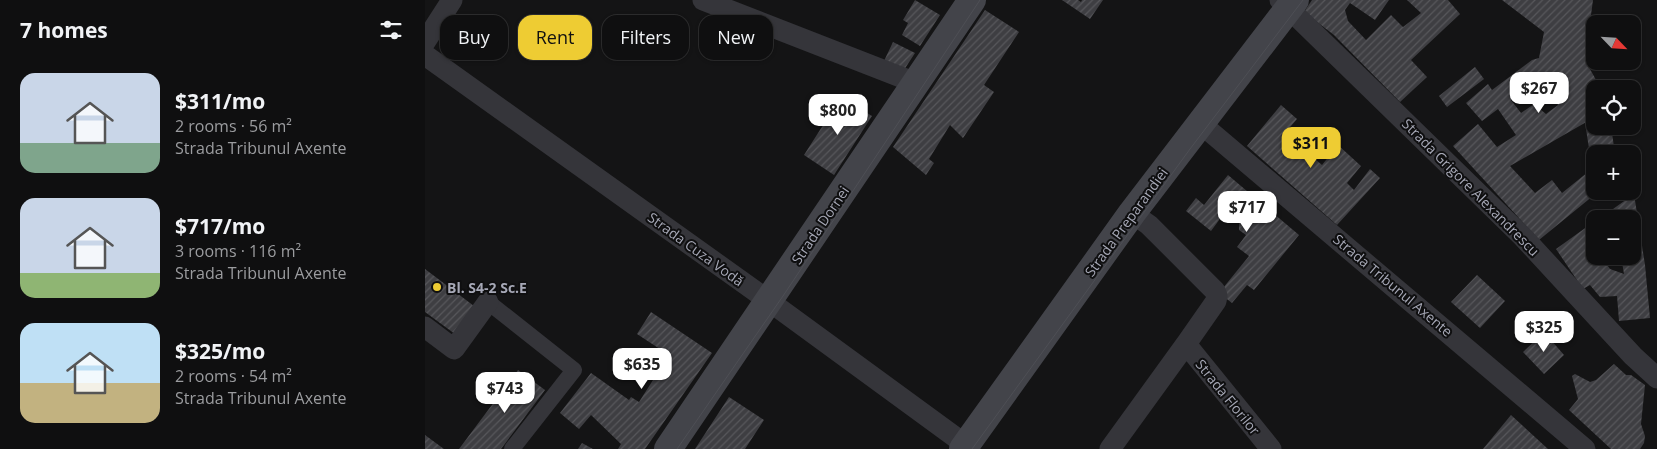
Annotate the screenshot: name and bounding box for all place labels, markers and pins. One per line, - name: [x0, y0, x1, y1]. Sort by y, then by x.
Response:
- pin: $267: [1509, 72, 1569, 114]
- pin: $800: [808, 94, 868, 136]
- pin: $311: [1281, 126, 1341, 169]
- pin: $717: [1217, 190, 1277, 233]
- place label: Bl. S4-2 Sc.E: [447, 278, 527, 297]
- marker: Bl. S4-2 Sc.E: [431, 281, 443, 293]
- pin: $325: [1514, 310, 1574, 353]
- pin: $635: [612, 348, 672, 390]
- pin: $743: [475, 372, 535, 414]

